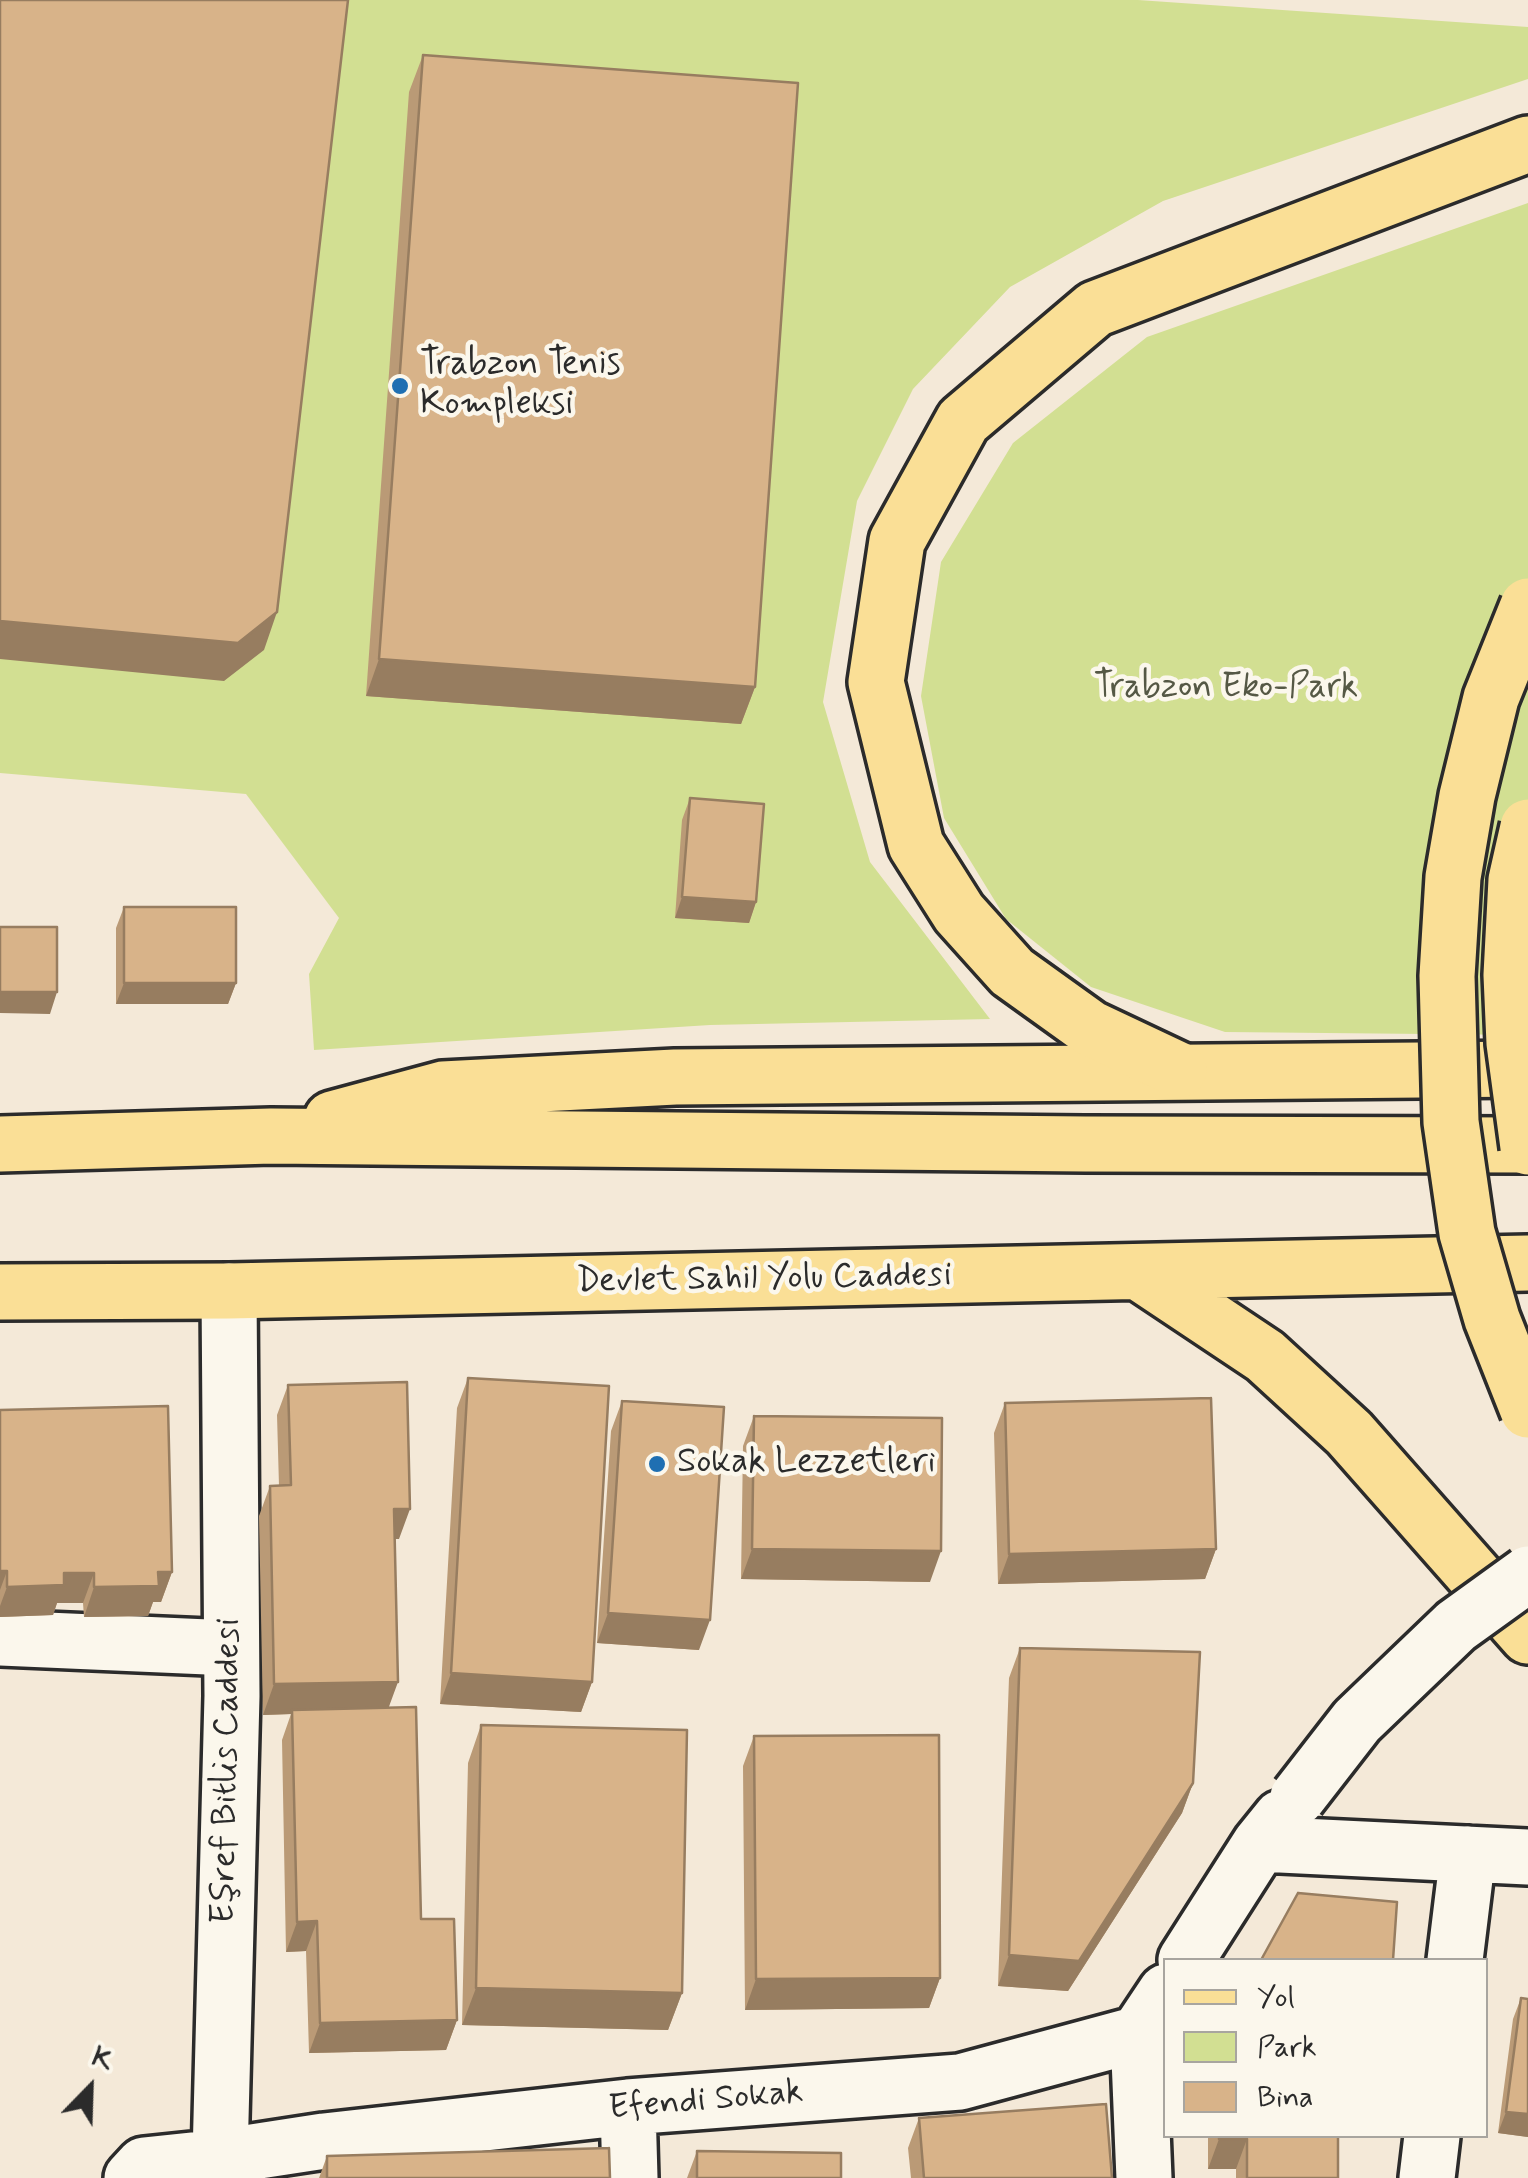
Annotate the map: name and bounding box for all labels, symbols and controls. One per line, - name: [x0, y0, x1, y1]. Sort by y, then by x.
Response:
- place label: Trabzon Tenis Kompleksi: [420, 345, 620, 427]
- marker: Trabzon Tenis Kompleksi: [389, 375, 411, 397]
- park label: Trabzon Eko-Park: [1094, 668, 1358, 710]
- street label: Devlet Sahil Yolu Caddesi: [576, 1256, 952, 1304]
- place label: Sokak Lezzetleri: [677, 1443, 936, 1485]
- marker: Sokak Lezzetleri: [646, 1453, 668, 1475]
- street label: Eşref Bitlis Caddesi: [204, 1618, 252, 1924]
- legend: [1163, 1958, 1488, 2138]
- text: Yol: [1257, 1978, 1295, 2017]
- text: Park: [1257, 2028, 1317, 2067]
- north arrow: [40, 2038, 140, 2138]
- text: K: [86, 2039, 118, 2081]
- street label: Efendi Sokak: [607, 2073, 805, 2131]
- text: Bina: [1257, 2078, 1313, 2117]

